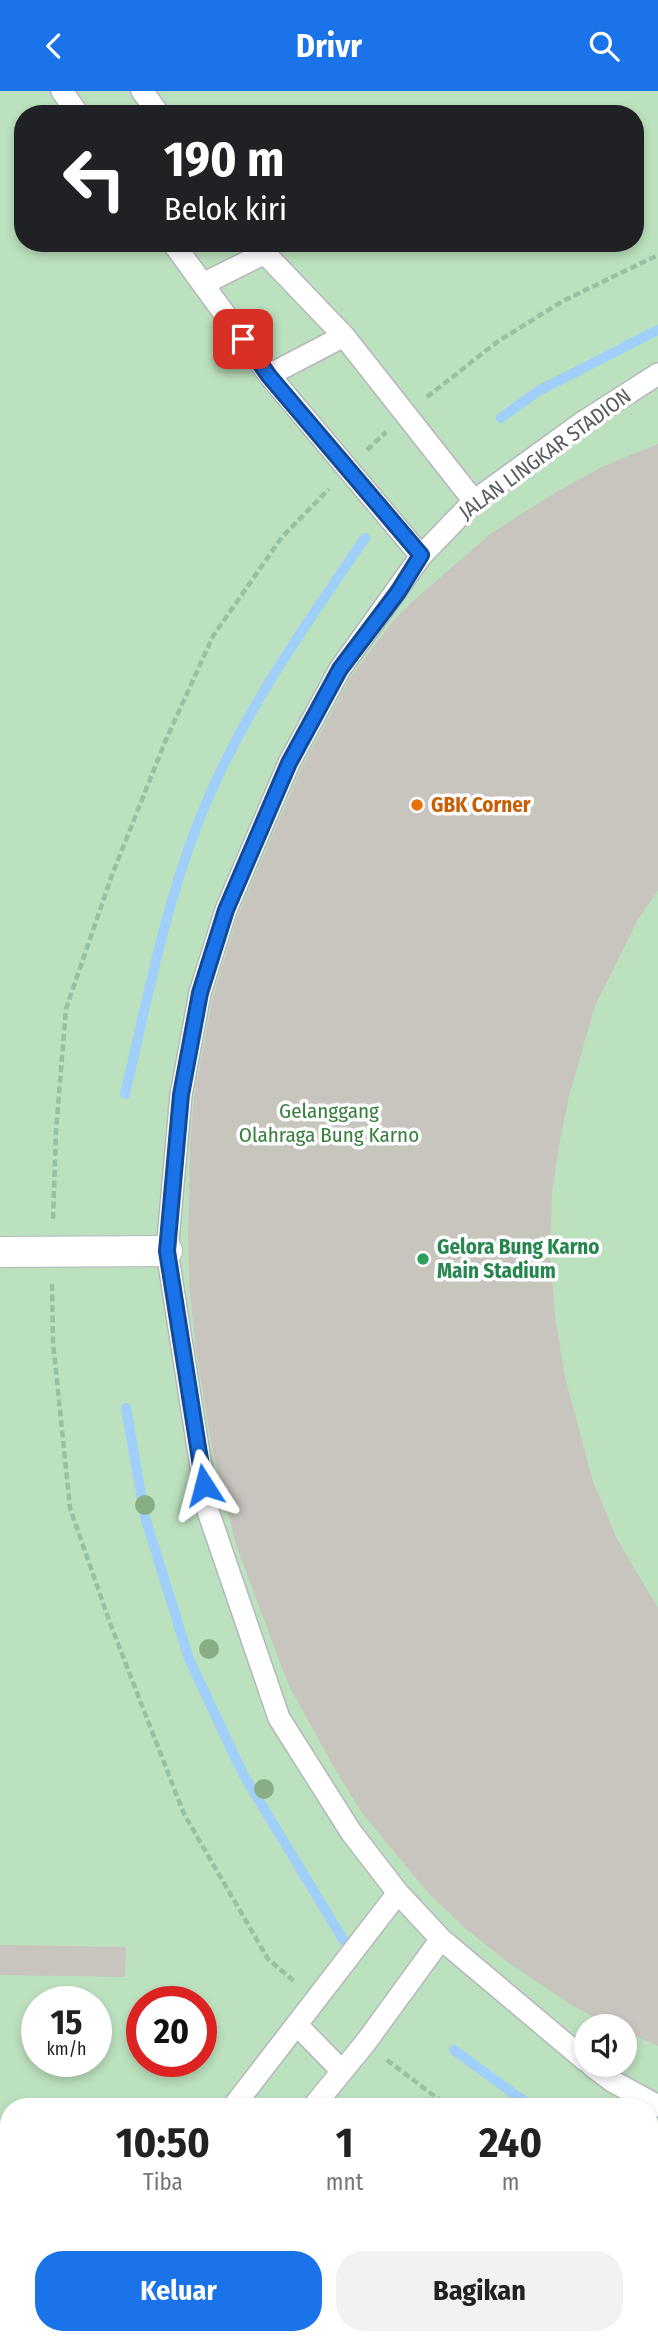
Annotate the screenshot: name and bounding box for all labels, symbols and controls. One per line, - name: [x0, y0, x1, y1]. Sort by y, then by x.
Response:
- icon: back: [35, 27, 73, 65]
- text: Drivr: [296, 27, 362, 65]
- icon: search: [585, 27, 623, 65]
- text: 190 m: [164, 130, 284, 189]
- icon: left: [49, 133, 140, 224]
- text: Belok kiri: [164, 190, 287, 228]
- pin: [213, 309, 273, 369]
- icon: arrive: [224, 320, 262, 358]
- street label: JALAN LINGKAR STADION: [454, 383, 636, 525]
- place label: GBK Corner: [431, 792, 531, 818]
- marker: GBK Corner: [409, 797, 425, 813]
- park label: Gelanggang Olahraga Bung Karno: [239, 1098, 419, 1148]
- place label: Gelora Bung Karno Main Stadium: [437, 1234, 600, 1284]
- marker: Gelora Bung Karno Main Stadium: [415, 1251, 431, 1267]
- position arrow: [167, 1448, 241, 1522]
- speed limit sign: 20: [126, 1986, 217, 2077]
- text: 15: [50, 2001, 82, 2043]
- map controls: [574, 2014, 637, 2077]
- button: sound: [574, 2014, 637, 2077]
- text: km/h: [46, 2038, 87, 2060]
- text: 10:50: [116, 2118, 210, 2168]
- text: 1: [336, 2118, 353, 2168]
- text: 240: [479, 2118, 542, 2168]
- text: Tiba: [143, 2168, 183, 2196]
- text: mnt: [326, 2168, 363, 2196]
- text: m: [502, 2168, 519, 2196]
- button: Keluar: [35, 2251, 322, 2331]
- button: Bagikan: [336, 2251, 623, 2331]

